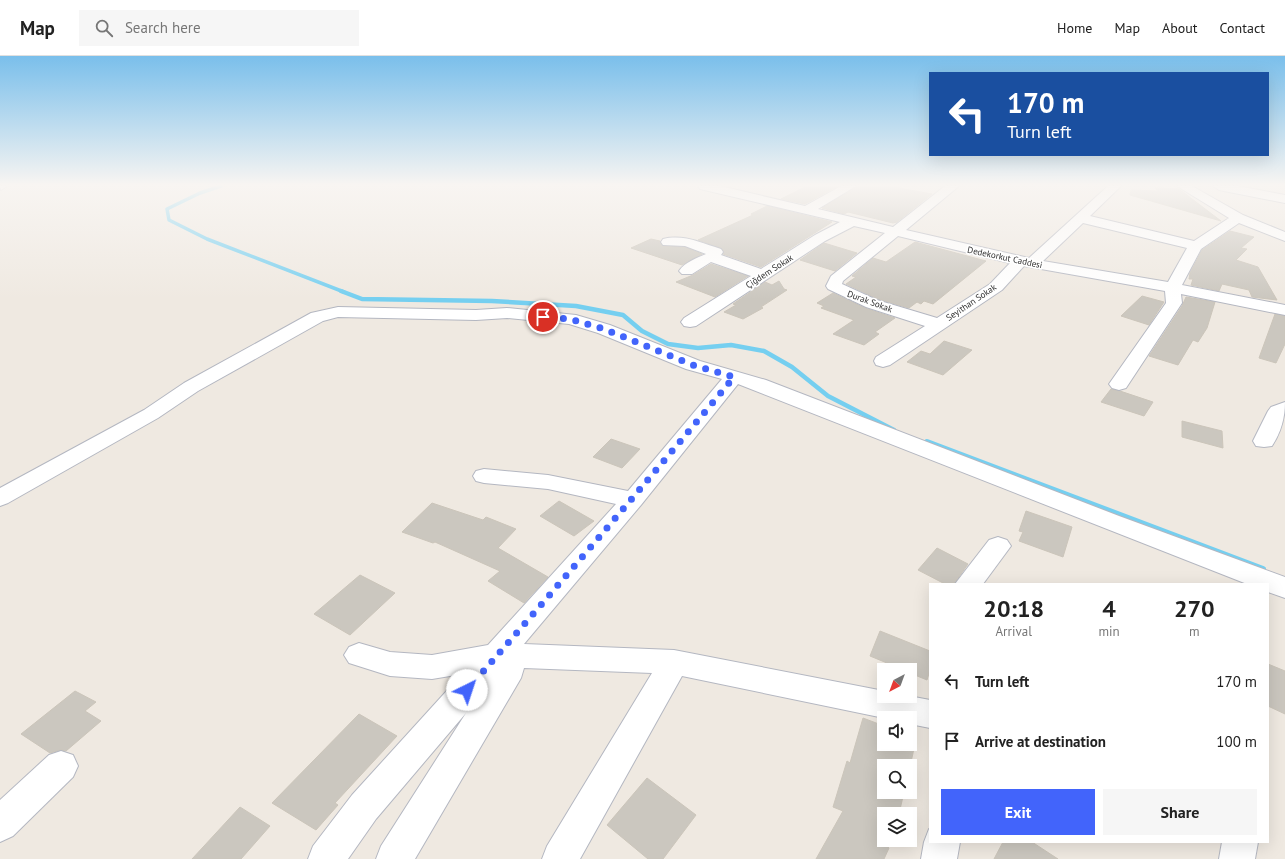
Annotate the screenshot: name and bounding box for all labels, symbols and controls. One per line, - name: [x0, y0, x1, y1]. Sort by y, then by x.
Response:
- search box: [79, 10, 359, 46]
- text: Map: [20, 16, 55, 40]
- icon: search: [93, 17, 115, 39]
- text: Search here: [125, 18, 201, 37]
- text: Home: [1057, 19, 1092, 37]
- text: Map: [1114, 19, 1140, 37]
- text: About: [1162, 19, 1198, 37]
- text: Contact: [1220, 19, 1265, 37]
- text: 170 m: [1007, 84, 1084, 121]
- icon: left: [941, 88, 993, 140]
- text: Turn left: [1007, 120, 1072, 143]
- street label: Dedekorkut Caddesi: [966, 244, 1044, 270]
- street label: Çiğdem Sokak: [743, 251, 795, 290]
- street label: Seyithan Sokak: [944, 281, 999, 323]
- street label: Durak Sokak: [846, 288, 895, 315]
- pin: [526, 300, 560, 334]
- icon: arrive: [532, 306, 554, 328]
- text: 20:18: [983, 593, 1044, 624]
- text: 4: [1102, 593, 1116, 624]
- text: 270: [1174, 593, 1215, 624]
- text: Arrival: [996, 623, 1032, 640]
- text: min: [1098, 623, 1120, 640]
- text: m: [1189, 623, 1200, 640]
- north arrow: [877, 663, 917, 703]
- map controls: [877, 663, 917, 847]
- position arrow: [446, 669, 488, 711]
- icon: left: [941, 670, 963, 692]
- text: Turn left: [975, 672, 1029, 691]
- text: 170 m: [1216, 672, 1257, 691]
- button: sound: [877, 711, 917, 751]
- icon: arrive: [941, 730, 963, 752]
- text: Arrive at destination: [975, 732, 1106, 751]
- text: 100 m: [1216, 732, 1257, 751]
- button: search: [877, 759, 917, 799]
- button: Exit: [941, 789, 1095, 835]
- button: Share: [1103, 789, 1257, 835]
- button: layers: [877, 807, 917, 847]

